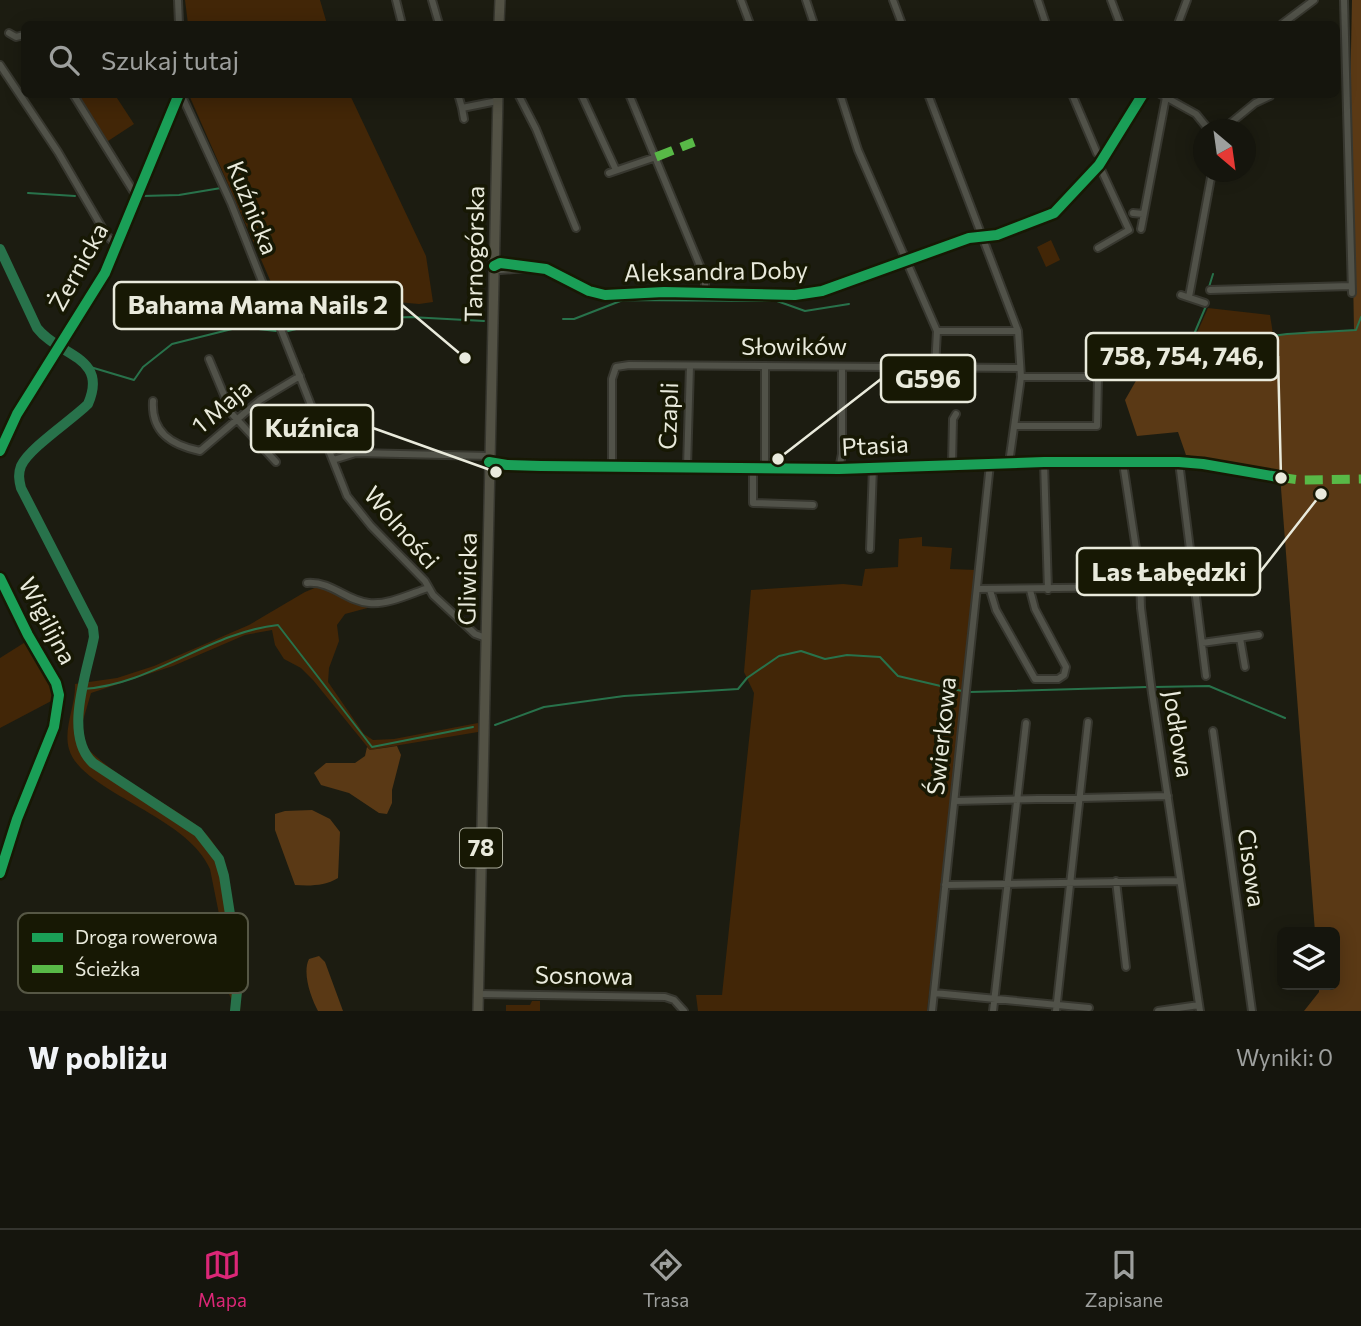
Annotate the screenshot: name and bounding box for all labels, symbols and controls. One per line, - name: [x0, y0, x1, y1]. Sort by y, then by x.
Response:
- search box: [21, 21, 1340, 98]
- icon: search: [45, 41, 83, 79]
- text: Szukaj tutaj: [101, 44, 239, 75]
- north arrow: [1193, 119, 1256, 182]
- street label: Kuźnicka: [222, 156, 285, 259]
- street label: Tarnogórska: [458, 186, 489, 322]
- street label: Żernicka: [42, 217, 114, 315]
- street label: Aleksandra Doby: [624, 254, 808, 287]
- callout: Bahama Mama Nails 2: [114, 282, 402, 329]
- text: Bahama Mama Nails 2: [128, 288, 388, 319]
- street label: Słowików: [741, 331, 847, 360]
- callout: 758, 754, 746,: [1086, 333, 1278, 380]
- text: 758, 754, 746,: [1100, 339, 1264, 370]
- callout: G596: [881, 355, 975, 402]
- text: G596: [895, 362, 961, 393]
- street label: 1 Maja: [185, 373, 257, 439]
- street label: Czapli: [652, 382, 683, 450]
- callout: Kuźnica: [251, 405, 373, 452]
- text: Kuźnica: [265, 411, 359, 442]
- street label: Ptasia: [841, 428, 909, 461]
- street label: Wolności: [358, 480, 446, 574]
- street label: Gliwicka: [451, 532, 482, 626]
- callout: Las Łabędzki: [1077, 548, 1260, 595]
- text: Las Łabędzki: [1091, 555, 1247, 586]
- street label: Wigilijna: [13, 572, 83, 669]
- street label: Świerkowa: [920, 675, 961, 797]
- street label: Jodłowa: [1158, 688, 1201, 779]
- street label: Cisowa: [1233, 827, 1272, 909]
- road number: 78: [460, 828, 502, 868]
- legend: [18, 913, 248, 993]
- text: Droga rowerowa: [75, 925, 218, 948]
- map controls: [1277, 927, 1340, 990]
- button: layers: [1277, 927, 1340, 990]
- text: Ścieżka: [75, 956, 140, 980]
- street label: Sosnowa: [535, 959, 633, 990]
- text: W pobliżu: [28, 1038, 168, 1075]
- text: Wyniki: 0: [1236, 1043, 1333, 1071]
- tab: Mapa: [198, 1246, 247, 1311]
- tab: Trasa: [643, 1246, 689, 1311]
- tab: Zapisane: [1085, 1246, 1163, 1311]

